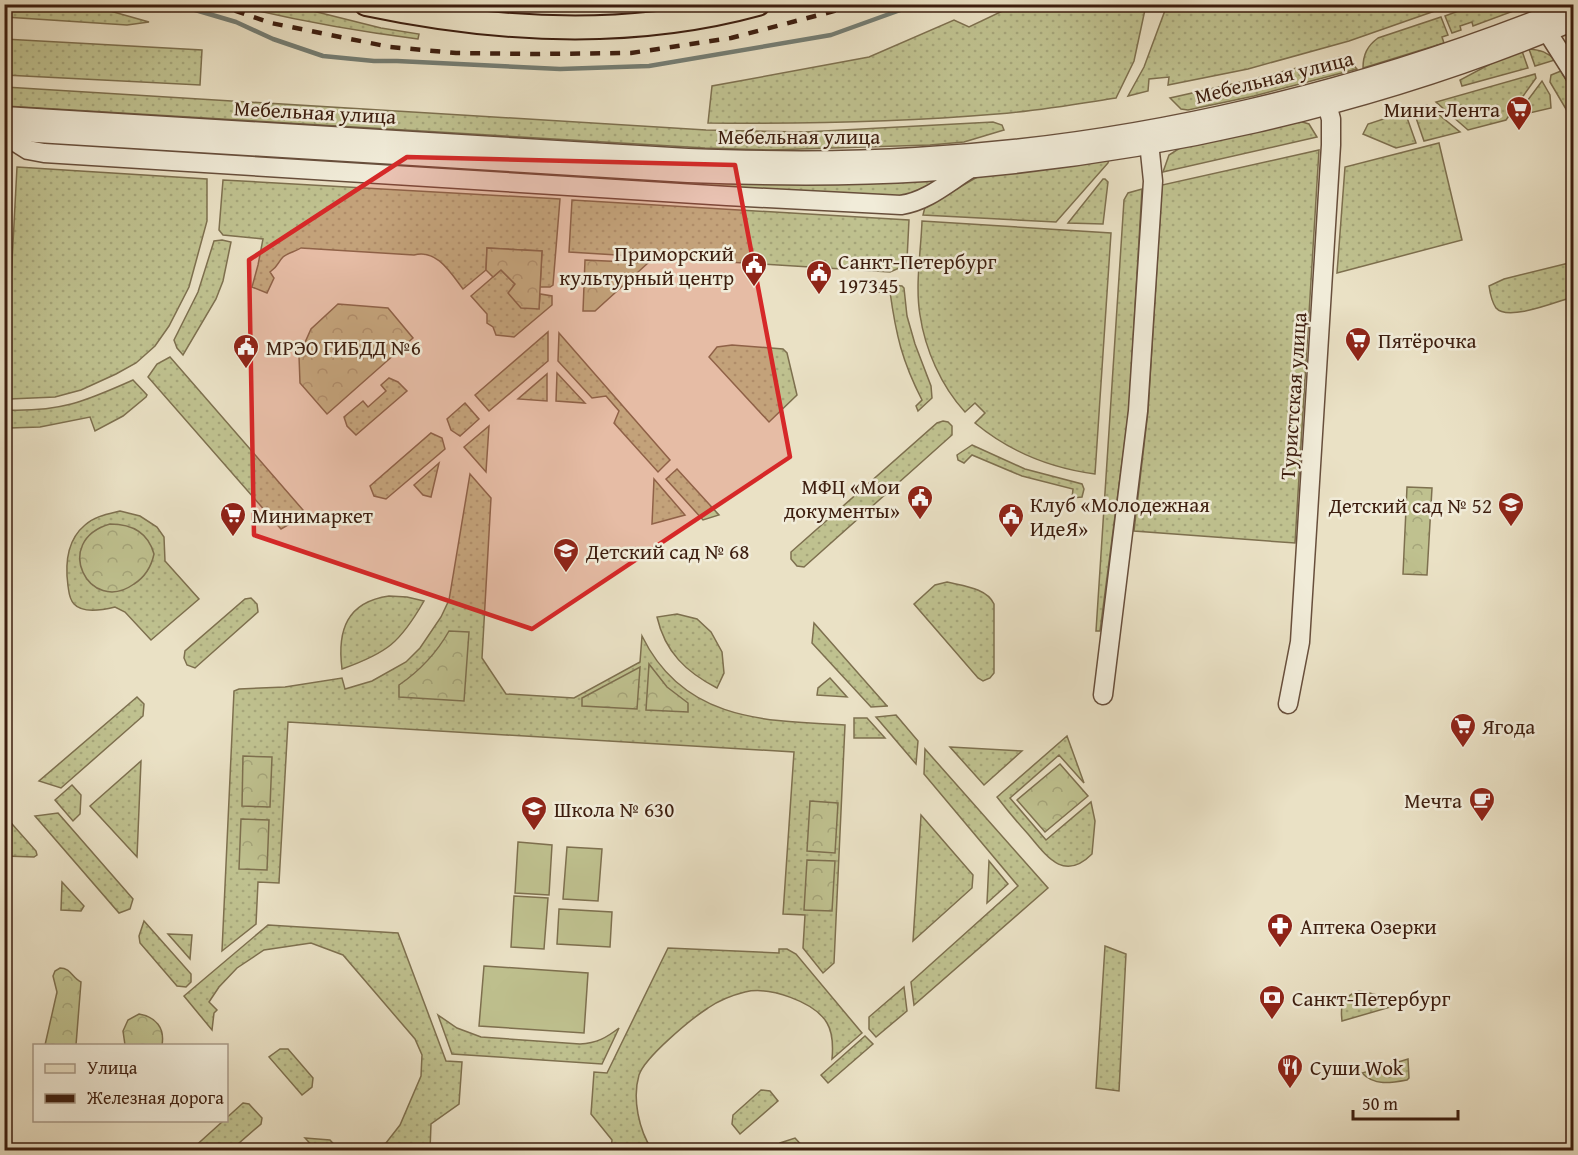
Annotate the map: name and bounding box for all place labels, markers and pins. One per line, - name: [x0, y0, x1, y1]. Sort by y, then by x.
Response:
- place label: Мини-Лента: [1384, 94, 1500, 125]
- supermarket icon: Мини-Лента: [1504, 94, 1534, 132]
- place label: Приморский культурный центр: [559, 238, 734, 293]
- place label: Санкт-Петербург 197345: [838, 246, 996, 301]
- public building icon: Приморский культурный центр: [739, 250, 769, 288]
- public building icon: Санкт-Петербург 197345: [804, 258, 834, 296]
- supermarket icon: Пятёрочка: [1343, 325, 1373, 363]
- place label: Пятёрочка: [1378, 325, 1476, 356]
- public building icon: МРЭО ГИБДД №6: [231, 332, 261, 370]
- place label: МРЭО ГИБДД №6: [266, 332, 421, 363]
- place label: МФЦ «Мои документы»: [784, 471, 900, 526]
- public building icon: МФЦ «Мои документы»: [905, 483, 935, 521]
- place label: Клуб «Молодежная ИдеЯ»: [1030, 489, 1210, 544]
- place label: Детский сад № 52: [1328, 490, 1492, 521]
- school or university icon: Детский сад № 52: [1496, 490, 1526, 528]
- supermarket icon: Минимаркет: [218, 500, 248, 538]
- place label: Минимаркет: [252, 500, 373, 531]
- public building icon: Клуб «Молодежная ИдеЯ»: [996, 501, 1026, 539]
- school or university icon: Детский сад № 68: [551, 536, 581, 574]
- place label: Детский сад № 68: [585, 536, 749, 567]
- supermarket icon: Ягода: [1448, 711, 1478, 749]
- place label: Ягода: [1481, 711, 1535, 742]
- place label: Мечта: [1404, 785, 1462, 816]
- cafe icon: Мечта: [1467, 785, 1497, 823]
- school or university icon: Школа № 630: [519, 794, 549, 832]
- place label: Школа № 630: [554, 794, 674, 825]
- pharmacy icon: Аптека Озерки: [1265, 911, 1295, 949]
- place label: Аптека Озерки: [1300, 911, 1437, 942]
- bank icon: Санкт-Петербург: [1257, 983, 1287, 1021]
- place label: Санкт-Петербург: [1292, 983, 1450, 1014]
- restaurant icon: Суши Wok: [1275, 1052, 1305, 1090]
- place label: Суши Wok: [1310, 1052, 1404, 1083]

